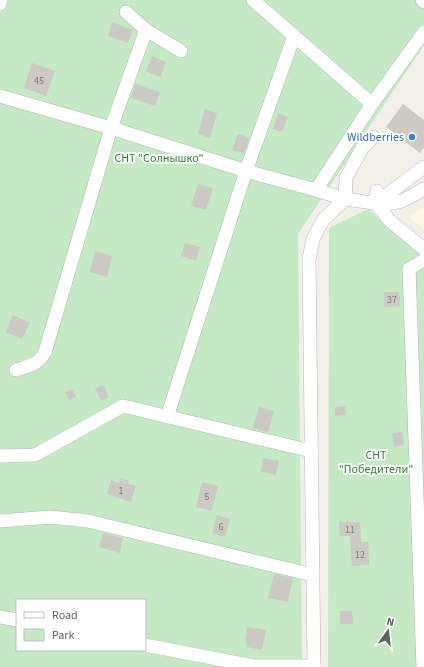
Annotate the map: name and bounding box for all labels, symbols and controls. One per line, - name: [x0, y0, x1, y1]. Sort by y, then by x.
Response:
- house number: 45: [34, 74, 44, 88]
- place label: Wildberries: [347, 129, 404, 146]
- marker: Wildberries: [407, 132, 417, 142]
- park label: СНТ "Солнышко": [114, 150, 204, 167]
- house number: 37: [387, 293, 397, 307]
- park label: СНТ "Победители": [339, 447, 413, 478]
- house number: 1: [119, 484, 124, 498]
- house number: 5: [205, 490, 210, 504]
- house number: 6: [219, 520, 224, 534]
- house number: 11: [345, 523, 355, 537]
- house number: 12: [355, 548, 365, 562]
- legend: [16, 599, 146, 651]
- text: Road: [52, 607, 78, 624]
- north arrow: [368, 611, 408, 651]
- text: N: [385, 614, 396, 630]
- text: Park: [52, 627, 74, 644]

